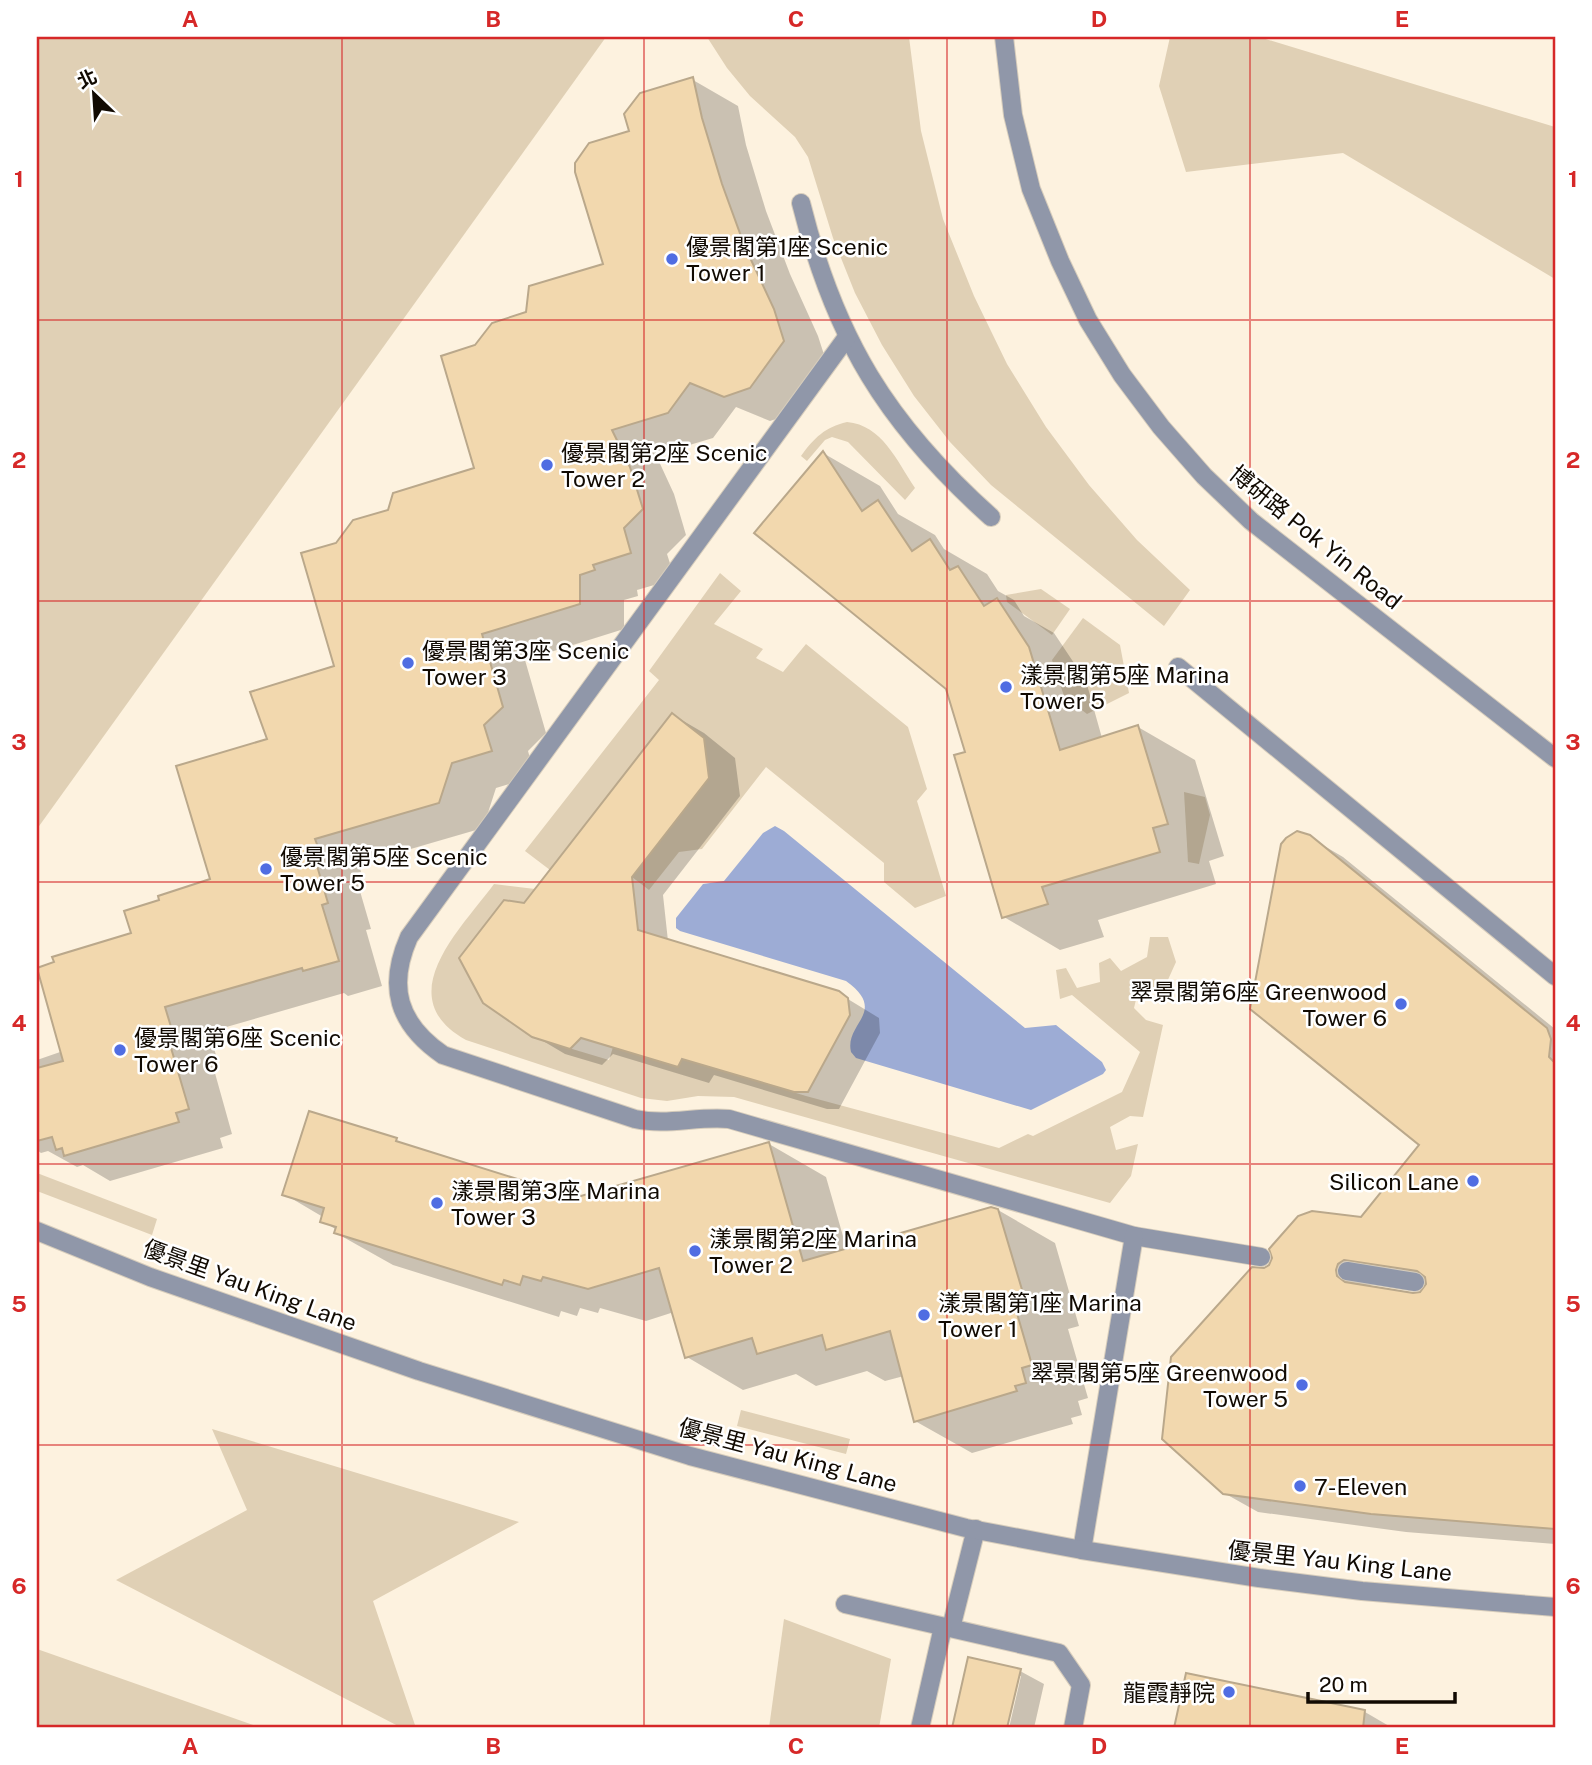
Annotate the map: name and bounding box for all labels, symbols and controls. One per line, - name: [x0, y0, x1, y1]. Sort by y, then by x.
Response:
- text: A: [182, 5, 199, 32]
- text: B: [485, 5, 501, 32]
- text: C: [788, 5, 804, 32]
- text: D: [1091, 5, 1107, 32]
- text: E: [1395, 5, 1409, 32]
- north arrow: [60, 60, 130, 130]
- text: 北: [74, 65, 100, 93]
- text: 1: [14, 165, 24, 192]
- text: 1: [1568, 165, 1578, 192]
- place label: 優景閣第1座 Scenic Tower 1: [686, 233, 888, 286]
- marker: 優景閣第1座 Scenic Tower 1: [664, 251, 680, 267]
- place label: 優景閣第2座 Scenic Tower 2: [561, 439, 768, 492]
- text: 2: [12, 446, 26, 473]
- text: 2: [1566, 446, 1580, 473]
- marker: 優景閣第2座 Scenic Tower 2: [539, 457, 555, 473]
- street label: 博研路 Pok Yin Road: [1225, 459, 1407, 615]
- place label: 優景閣第3座 Scenic Tower 3: [422, 637, 629, 690]
- marker: 優景閣第3座 Scenic Tower 3: [400, 655, 416, 671]
- place label: 漾景閣第5座 Marina Tower 5: [1020, 661, 1229, 714]
- marker: 漾景閣第5座 Marina Tower 5: [998, 679, 1014, 695]
- text: 3: [11, 728, 27, 755]
- text: 3: [1565, 728, 1581, 755]
- place label: 優景閣第5座 Scenic Tower 5: [280, 843, 488, 896]
- marker: 優景閣第5座 Scenic Tower 5: [258, 861, 274, 877]
- place label: 翠景閣第6座 Greenwood Tower 6: [1130, 978, 1387, 1031]
- marker: 翠景閣第6座 Greenwood Tower 6: [1393, 996, 1409, 1012]
- text: 4: [11, 1009, 27, 1036]
- text: 4: [1565, 1009, 1581, 1036]
- place label: 優景閣第6座 Scenic Tower 6: [134, 1024, 341, 1077]
- marker: 優景閣第6座 Scenic Tower 6: [112, 1042, 128, 1058]
- place label: Silicon Lane: [1329, 1168, 1459, 1195]
- marker: Silicon Lane: [1465, 1173, 1481, 1189]
- place label: 漾景閣第3座 Marina Tower 3: [451, 1177, 660, 1230]
- marker: 漾景閣第3座 Marina Tower 3: [429, 1195, 445, 1211]
- place label: 漾景閣第2座 Marina Tower 2: [709, 1225, 917, 1278]
- street label: 優景里 Yau King Lane: [139, 1234, 361, 1336]
- marker: 漾景閣第2座 Marina Tower 2: [687, 1243, 703, 1259]
- place label: 漾景閣第1座 Marina Tower 1: [938, 1289, 1142, 1342]
- text: 5: [11, 1290, 27, 1317]
- text: 5: [1565, 1290, 1581, 1317]
- marker: 漾景閣第1座 Marina Tower 1: [916, 1307, 932, 1323]
- place label: 翠景閣第5座 Greenwood Tower 5: [1031, 1359, 1288, 1412]
- marker: 翠景閣第5座 Greenwood Tower 5: [1294, 1377, 1310, 1393]
- street label: 優景里 Yau King Lane: [676, 1413, 900, 1497]
- place label: 7-Eleven: [1314, 1473, 1407, 1500]
- marker: 7-Eleven: [1292, 1478, 1308, 1494]
- street label: 優景里 Yau King Lane: [1227, 1536, 1453, 1586]
- text: 6: [11, 1572, 27, 1599]
- text: 6: [1565, 1572, 1581, 1599]
- scale bar: [1308, 1660, 1456, 1704]
- text: 20 m: [1319, 1672, 1368, 1697]
- place label: 龍霞靜院: [1123, 1679, 1215, 1706]
- marker: 龍霞靜院: [1221, 1684, 1237, 1700]
- text: A: [182, 1732, 199, 1759]
- text: B: [485, 1732, 501, 1759]
- text: C: [788, 1732, 804, 1759]
- text: D: [1091, 1732, 1107, 1759]
- text: E: [1395, 1732, 1409, 1759]

